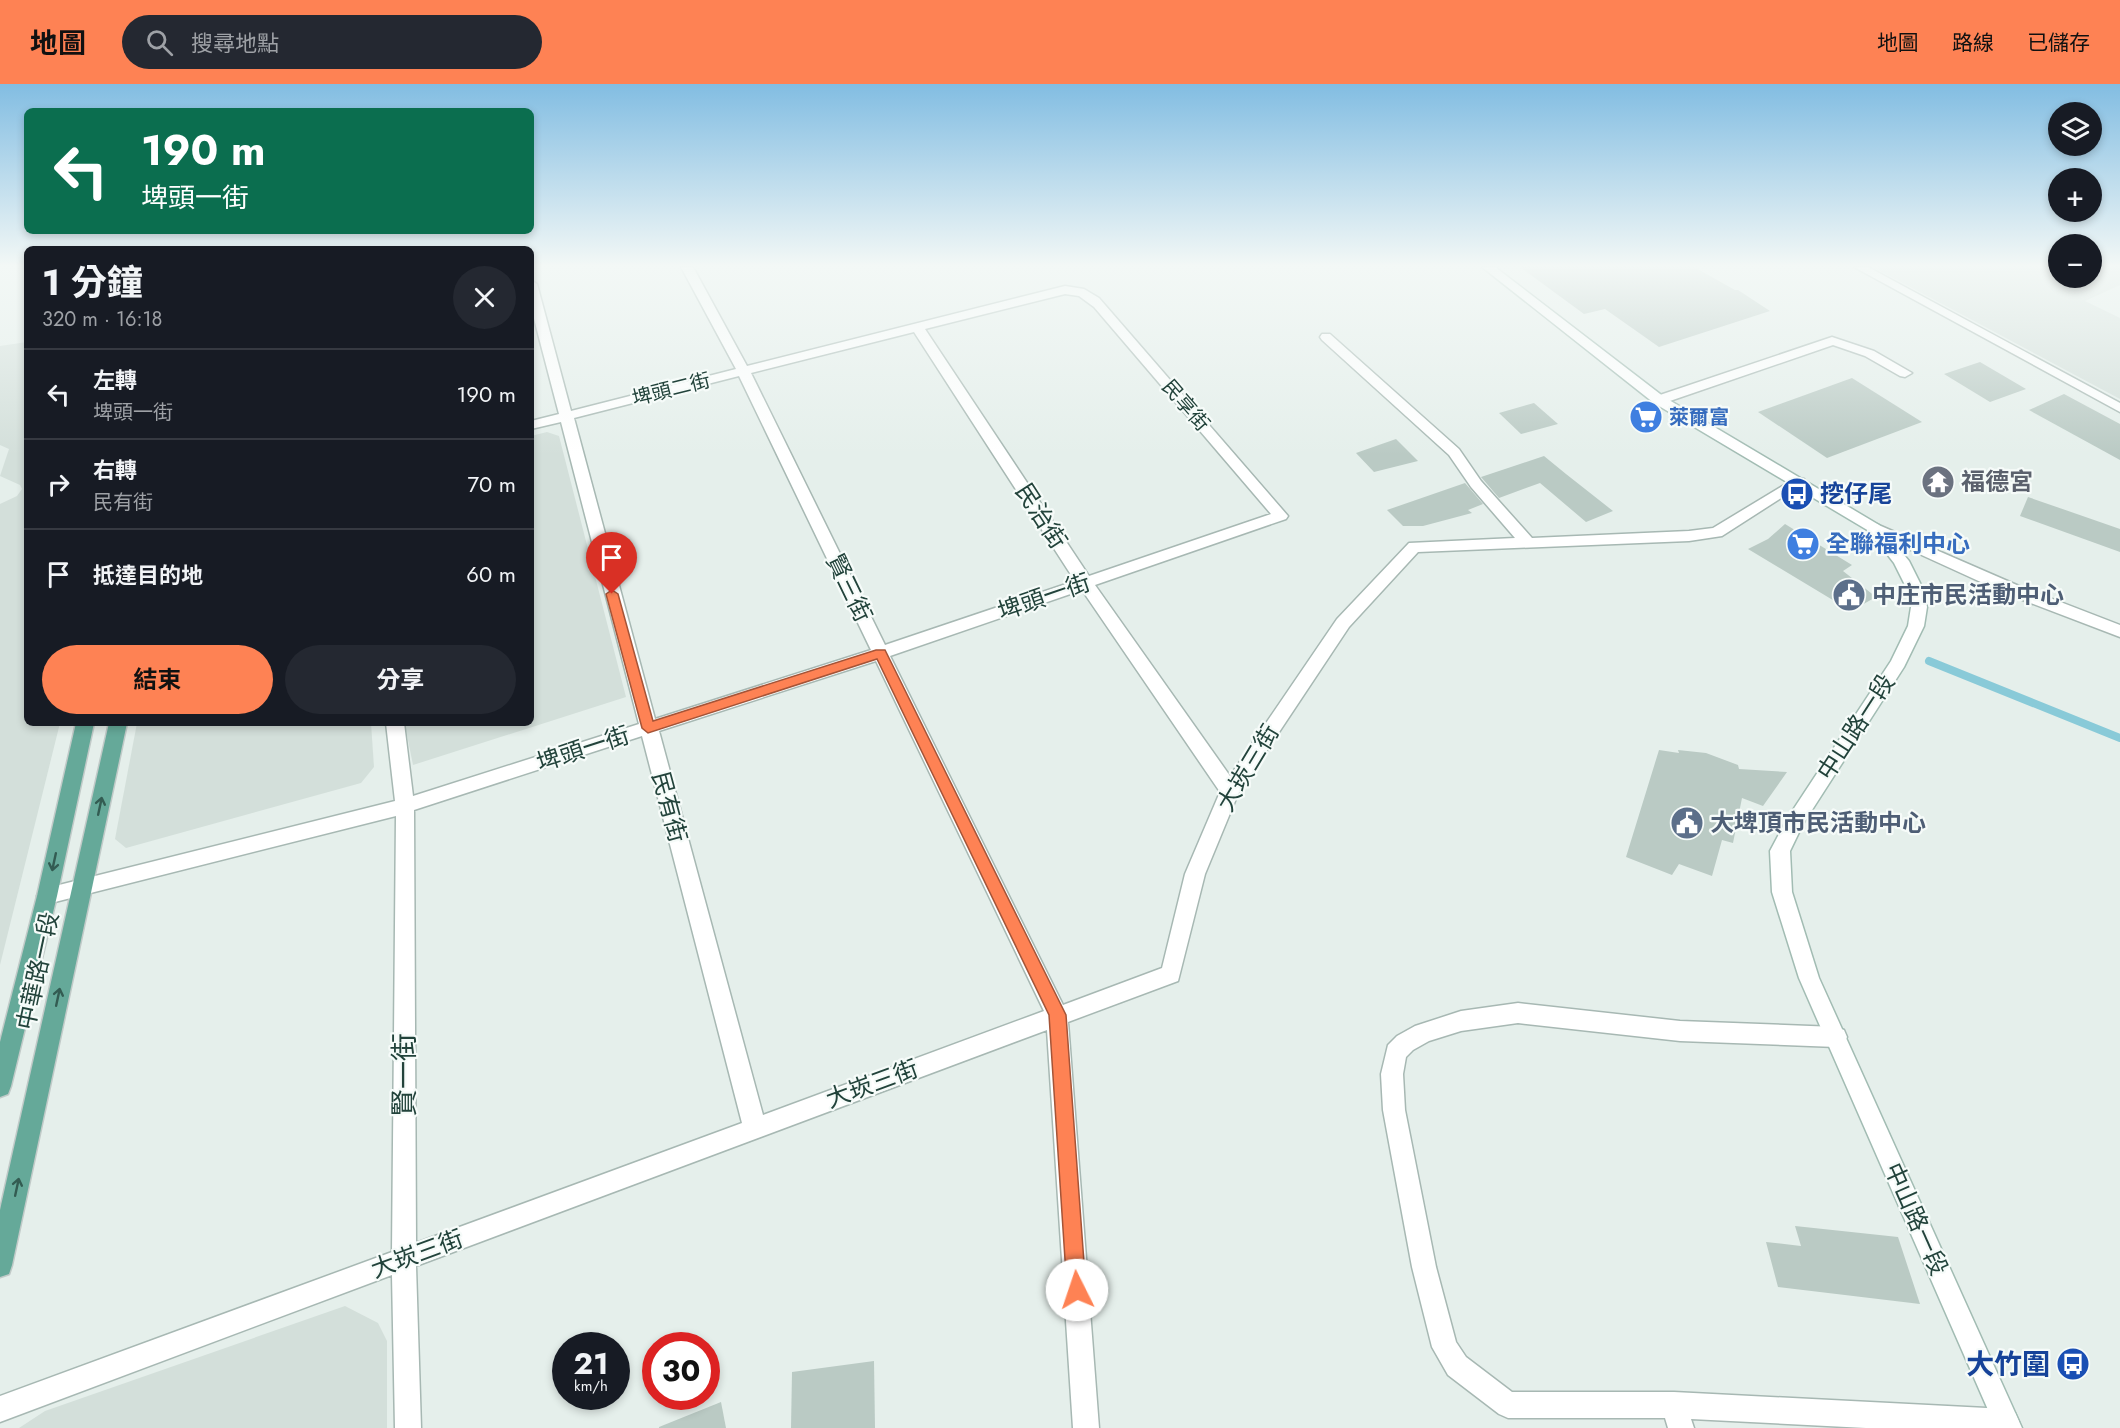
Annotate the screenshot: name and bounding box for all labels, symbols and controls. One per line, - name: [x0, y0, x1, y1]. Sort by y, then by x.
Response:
- search box: [122, 15, 542, 69]
- text: 地圖: [30, 23, 86, 64]
- icon: search: [143, 26, 176, 59]
- text: 搜尋地點: [191, 27, 279, 59]
- text: 地圖: [1877, 28, 1919, 58]
- text: 路線: [1952, 28, 1994, 58]
- text: 已儲存: [2027, 28, 2090, 58]
- map controls: [2048, 102, 2102, 288]
- button: layers: [2048, 102, 2102, 156]
- text: 190 m: [141, 120, 265, 181]
- icon: left: [42, 132, 120, 210]
- button: +: [2048, 168, 2102, 222]
- text: 埤頭一街: [141, 178, 249, 217]
- button: −: [2048, 234, 2102, 288]
- text: 1 分鐘: [42, 256, 143, 308]
- button: close: [453, 266, 516, 329]
- text: 320 m · 16:18: [42, 305, 162, 334]
- text: 左轉: [93, 364, 137, 396]
- street label: 埤頭二街: [629, 366, 713, 413]
- street label: 民享街: [1155, 373, 1216, 437]
- icon: left: [42, 378, 75, 411]
- text: 190 m: [456, 378, 516, 410]
- text: 埤頭一街: [93, 398, 173, 427]
- supermarket icon: 萊爾富: [1628, 399, 1664, 435]
- place label: 萊爾富: [1669, 403, 1729, 432]
- text: 右轉: [93, 454, 137, 486]
- temple icon: 福德宮: [1920, 464, 1956, 500]
- place label: 福德宮: [1961, 464, 2033, 499]
- icon: right: [42, 468, 75, 501]
- text: 70 m: [467, 468, 516, 500]
- street label: 民治街: [1007, 476, 1076, 555]
- bus stop icon: 挖仔尾: [1779, 476, 1815, 512]
- place label: 挖仔尾: [1820, 476, 1892, 511]
- text: 民有街: [93, 488, 153, 517]
- supermarket icon: 全聯福利中心: [1785, 526, 1821, 562]
- place label: 全聯福利中心: [1826, 526, 1970, 561]
- pin: [586, 532, 637, 594]
- icon: arrive: [595, 541, 628, 574]
- street label: 賢三街: [818, 548, 881, 628]
- icon: arrive: [42, 558, 75, 591]
- text: 60 m: [466, 558, 516, 590]
- text: 抵達目的地: [93, 559, 203, 591]
- street label: 埤頭一街: [993, 564, 1095, 629]
- public building icon: 中庄市民活動中心: [1831, 577, 1867, 613]
- place label: 中庄市民活動中心: [1872, 577, 2064, 612]
- button: 結束: [42, 645, 273, 714]
- button: 分享: [285, 645, 516, 714]
- street label: 中山路一段: [1808, 667, 1903, 787]
- street label: 埤頭一街: [532, 717, 634, 780]
- street label: 大崁三街: [1208, 718, 1287, 818]
- street label: 民有街: [643, 768, 696, 846]
- one-way arrow: [94, 797, 106, 816]
- public building icon: 大埤頂市民活動中心: [1669, 805, 1705, 841]
- place label: 大埤頂市民活動中心: [1710, 805, 1926, 840]
- one-way arrow: [48, 852, 59, 871]
- street label: 中華路一段: [8, 909, 67, 1033]
- one-way arrow: [53, 987, 64, 1007]
- street label: 賢一街: [384, 1033, 425, 1117]
- street label: 大崁三街: [821, 1051, 923, 1116]
- street label: 中山路一段: [1876, 1157, 1957, 1281]
- one-way arrow: [12, 1178, 23, 1198]
- street label: 大崁三街: [366, 1221, 468, 1286]
- position arrow: [1045, 1258, 1109, 1322]
- speed limit sign: 30: [642, 1332, 720, 1410]
- text: 21: [574, 1342, 608, 1385]
- place label: 大竹圍: [1966, 1344, 2050, 1385]
- bus stop icon: 大竹圍: [2055, 1346, 2091, 1382]
- text: km/h: [574, 1375, 608, 1397]

